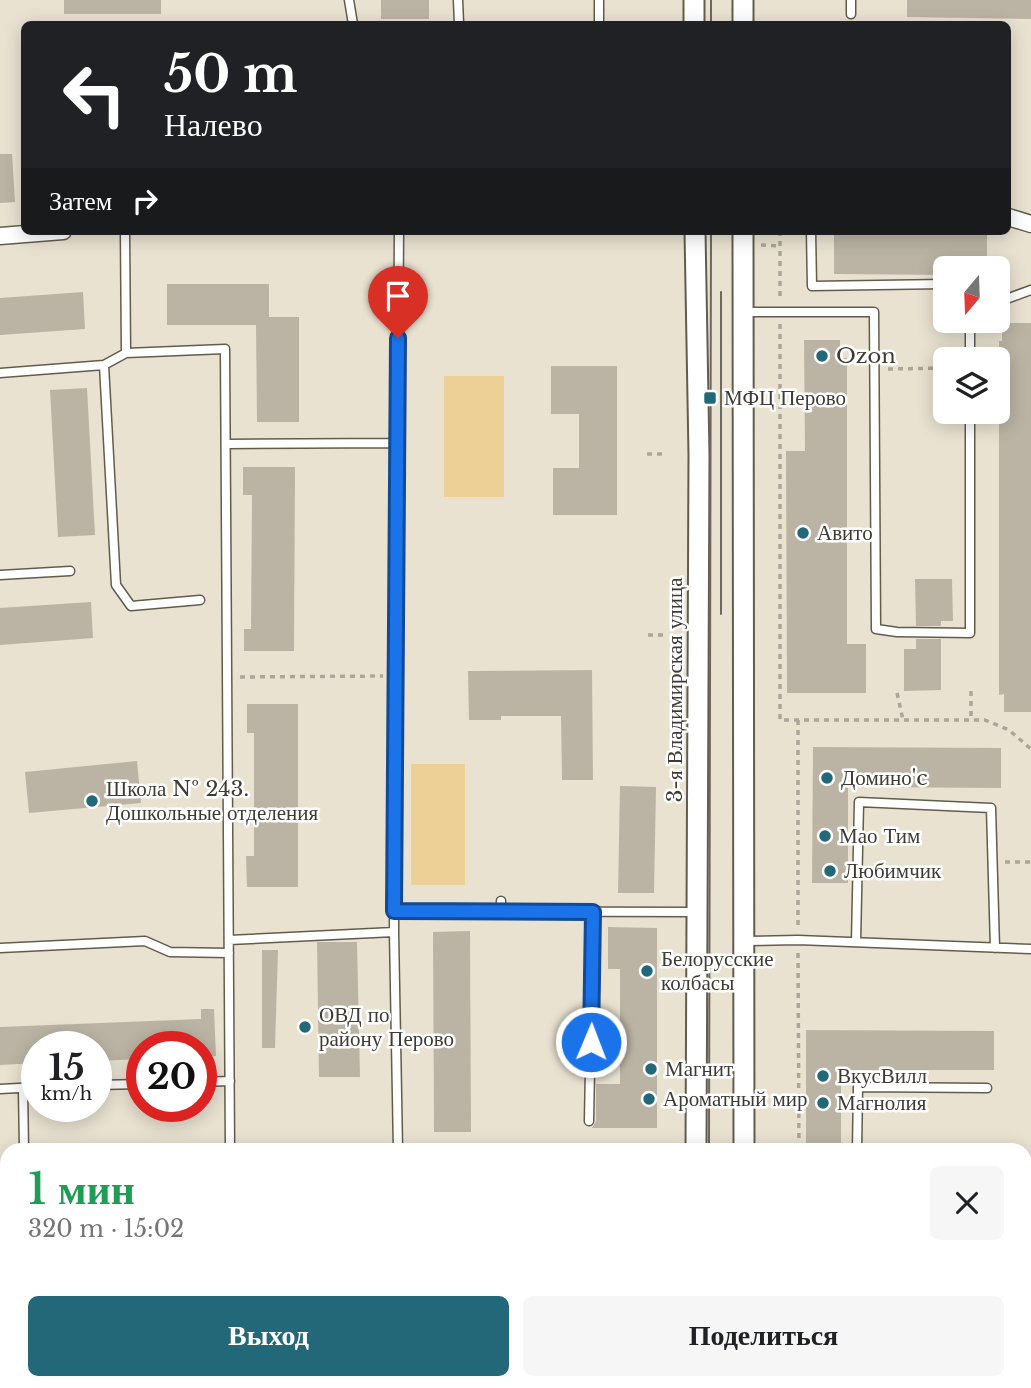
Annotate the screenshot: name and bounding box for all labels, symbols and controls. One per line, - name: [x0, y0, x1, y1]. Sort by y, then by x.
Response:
- text: 50 m: [164, 44, 297, 105]
- icon: left: [49, 49, 140, 140]
- text: Налево: [164, 105, 263, 145]
- icon: right: [126, 182, 164, 220]
- text: Затем: [49, 185, 112, 217]
- north arrow: [933, 256, 1010, 332]
- map controls: [933, 256, 1010, 424]
- pin: [368, 266, 428, 338]
- icon: arrive: [379, 277, 417, 315]
- place label: Ozon: [836, 343, 896, 369]
- button: layers: [933, 347, 1010, 424]
- marker: Ozon: [814, 348, 830, 364]
- place label: МФЦ Перово: [724, 385, 846, 411]
- marker: МФЦ Перово: [702, 390, 718, 406]
- place label: Авито: [817, 520, 873, 546]
- marker: Авито: [795, 525, 811, 541]
- street label: 3-я Владимирская улица: [662, 577, 688, 803]
- place label: Домино'c: [841, 765, 927, 791]
- marker: Домино'c: [819, 770, 835, 786]
- place label: Школа № 243. Дошкольные отделения: [106, 776, 319, 826]
- marker: Школа № 243. Дошкольные отделения: [84, 793, 100, 809]
- place label: Мао Тим: [839, 823, 920, 849]
- marker: Мао Тим: [817, 828, 833, 844]
- place label: Любимчик: [844, 858, 942, 884]
- marker: Любимчик: [822, 863, 838, 879]
- place label: Белорусские колбасы: [661, 946, 774, 996]
- marker: Белорусские колбасы: [639, 963, 655, 979]
- place label: ОВД по району Перово: [319, 1002, 454, 1052]
- position arrow: [554, 1005, 628, 1079]
- marker: ОВД по району Перово: [297, 1019, 313, 1035]
- speed limit sign: 20: [126, 1031, 217, 1122]
- text: 15: [48, 1046, 85, 1089]
- place label: Магнит: [665, 1056, 733, 1082]
- marker: Магнит: [643, 1061, 659, 1077]
- place label: ВкусВилл: [837, 1063, 927, 1089]
- marker: ВкусВилл: [815, 1068, 831, 1084]
- text: km/h: [41, 1083, 92, 1105]
- place label: Ароматный мир: [663, 1086, 808, 1112]
- place label: Магнолия: [837, 1090, 927, 1116]
- marker: Ароматный мир: [641, 1091, 657, 1107]
- marker: Магнолия: [815, 1095, 831, 1111]
- text: 1 мин: [28, 1163, 135, 1215]
- button: close: [930, 1166, 1004, 1240]
- text: 320 m · 15:02: [28, 1215, 184, 1243]
- button: Выход: [28, 1296, 509, 1376]
- button: Поделиться: [523, 1296, 1004, 1376]

